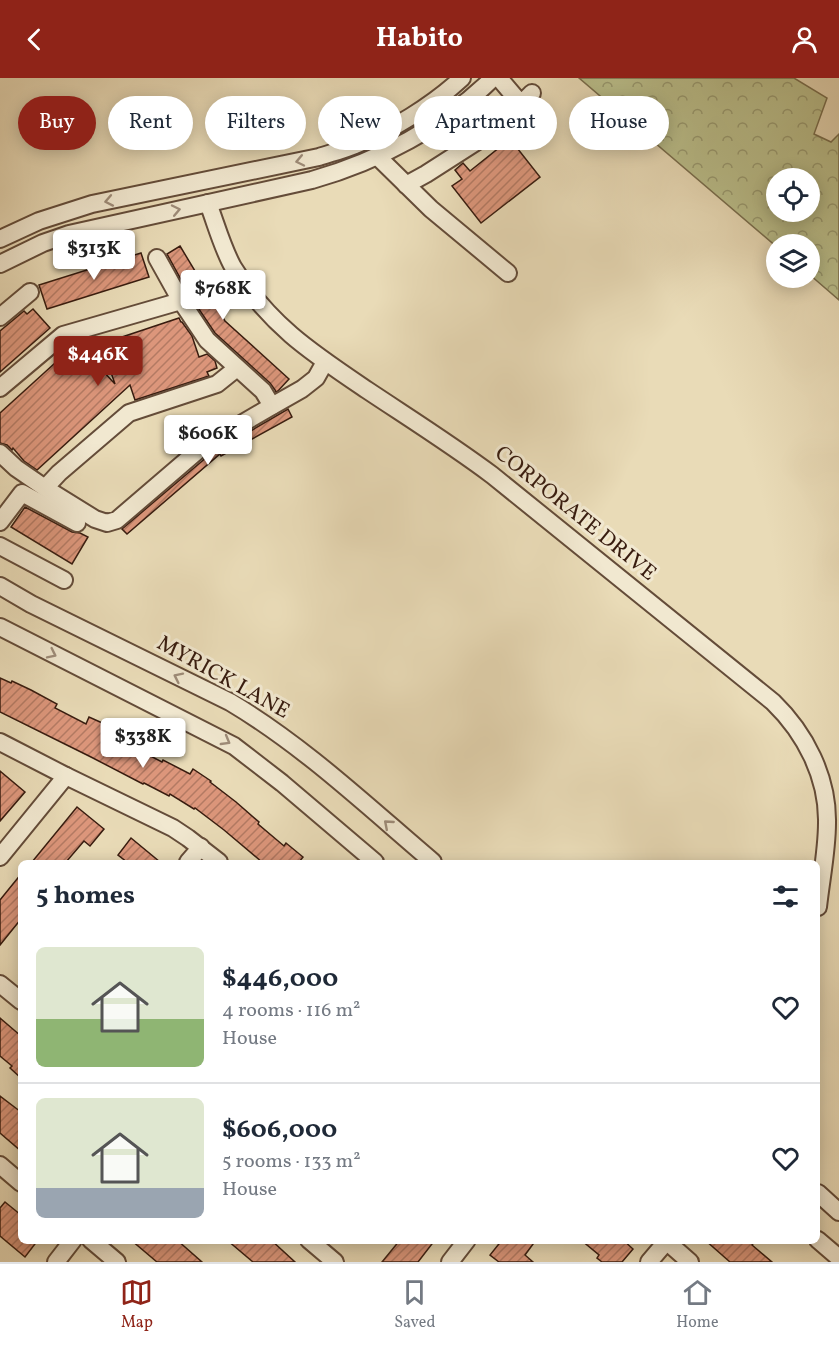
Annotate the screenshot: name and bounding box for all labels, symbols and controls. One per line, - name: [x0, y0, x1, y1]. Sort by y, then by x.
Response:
- text: Habito: [376, 20, 463, 58]
- icon: back: [18, 23, 51, 56]
- icon: person: [788, 23, 821, 56]
- chip: Buy: [18, 96, 96, 150]
- chip: Rent: [108, 96, 193, 150]
- chip: Filters: [205, 96, 306, 150]
- chip: New: [318, 96, 402, 150]
- chip: Apartment: [414, 96, 557, 150]
- chip: House: [569, 96, 669, 150]
- one-way arrow: [295, 154, 305, 167]
- map controls: [766, 168, 820, 288]
- button: locate: [766, 168, 820, 222]
- one-way arrow: [104, 194, 114, 207]
- one-way arrow: [170, 204, 180, 217]
- pin: $313K: [52, 230, 136, 281]
- button: layers: [766, 234, 820, 288]
- text: $313K: [67, 235, 121, 263]
- pin: $768K: [181, 270, 265, 321]
- text: $768K: [195, 275, 251, 303]
- pin: $446K: [56, 336, 140, 387]
- text: $446K: [68, 341, 128, 369]
- pin: $606K: [166, 415, 250, 466]
- text: $606K: [178, 420, 238, 448]
- street label: CORPORATE DRIVE: [488, 439, 662, 589]
- street label: MYRICK LANE: [151, 629, 295, 727]
- one-way arrow: [46, 647, 56, 658]
- one-way arrow: [174, 672, 185, 684]
- pin: $338K: [101, 718, 185, 769]
- text: $338K: [115, 723, 171, 751]
- one-way arrow: [220, 734, 230, 746]
- one-way arrow: [384, 821, 395, 832]
- text: 5 homes: [36, 878, 135, 914]
- icon: filters: [769, 880, 802, 913]
- text: $446,000: [222, 961, 338, 997]
- icon: home: [84, 971, 156, 1043]
- icon: heart: [769, 991, 802, 1024]
- text: 4 rooms · 116 m²: [222, 997, 361, 1025]
- text: House: [222, 1025, 277, 1053]
- text: $606,000: [222, 1112, 337, 1148]
- icon: home: [84, 1122, 156, 1194]
- icon: heart: [769, 1142, 802, 1175]
- text: 5 rooms · 133 m²: [222, 1148, 361, 1176]
- text: House: [222, 1176, 277, 1204]
- tab: Map: [120, 1276, 153, 1334]
- tab: Saved: [394, 1276, 435, 1334]
- tab: Home: [676, 1276, 719, 1334]

